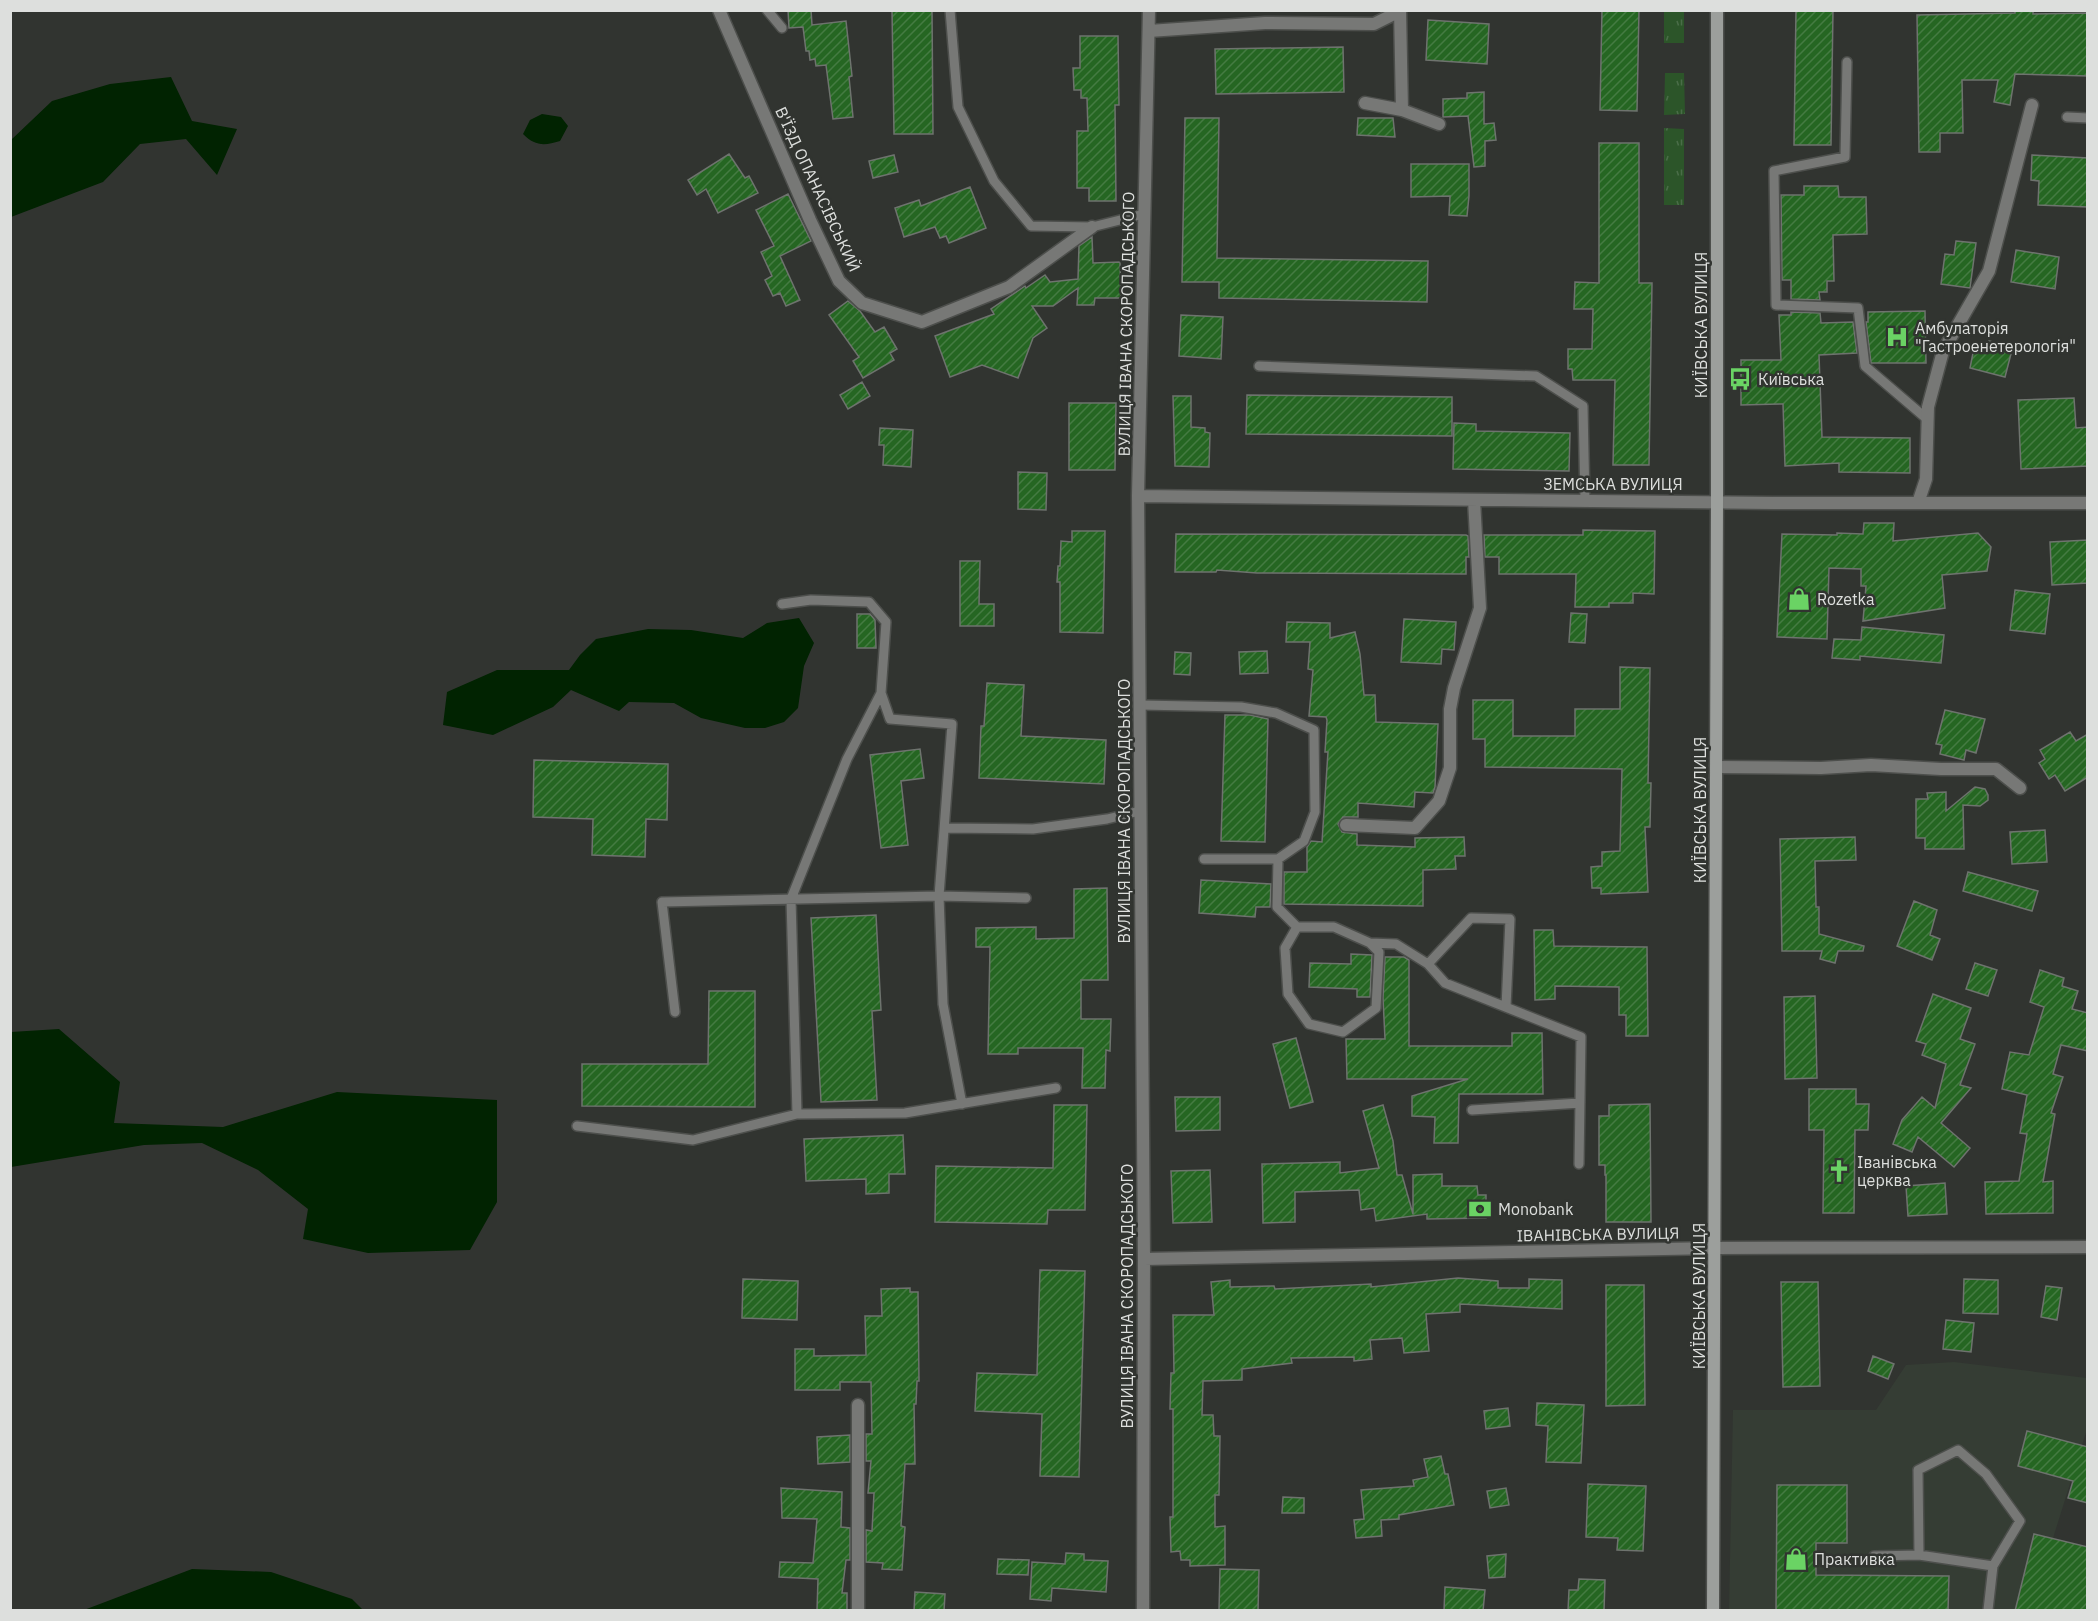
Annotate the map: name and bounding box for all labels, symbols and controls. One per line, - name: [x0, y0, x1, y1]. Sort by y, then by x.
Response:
- street label: В'ЇЗД ОПАНАСІВСЬКИЙ: [771, 103, 865, 275]
- street label: ВУЛИЦЯ ІВАНА СКОРОПАДСЬКОГО: [1114, 191, 1138, 457]
- street label: КИЇВСЬКА ВУЛИЦЯ: [1691, 252, 1711, 398]
- place label: Амбулаторія "Гастроенетерологія": [1915, 318, 2076, 356]
- hospital icon: Амбулаторія "Гастроенетерологія": [1884, 324, 1910, 350]
- bus stop icon: Київська: [1727, 366, 1753, 392]
- place label: Київська: [1758, 369, 1825, 389]
- street label: ЗЕМСЬКА ВУЛИЦЯ: [1543, 474, 1683, 494]
- shop icon: Rozetka: [1786, 586, 1812, 612]
- place label: Rozetka: [1817, 589, 1875, 609]
- street label: ВУЛИЦЯ ІВАНА СКОРОПАДСЬКОГО: [1114, 679, 1134, 943]
- street label: КИЇВСЬКА ВУЛИЦЯ: [1690, 737, 1710, 883]
- place label: Іванівська церква: [1857, 1152, 1937, 1190]
- church icon: Іванівська церква: [1826, 1158, 1852, 1184]
- street label: ВУЛИЦЯ ІВАНА СКОРОПАДСЬКОГО: [1117, 1164, 1137, 1428]
- bank icon: Monobank: [1467, 1196, 1493, 1222]
- place label: Monobank: [1498, 1199, 1574, 1219]
- street label: ІВАНІВСЬКА ВУЛИЦЯ: [1516, 1223, 1680, 1245]
- street label: КИЇВСЬКА ВУЛИЦЯ: [1689, 1223, 1709, 1369]
- shop icon: Практивка: [1783, 1546, 1809, 1572]
- place label: Практивка: [1814, 1549, 1895, 1569]

